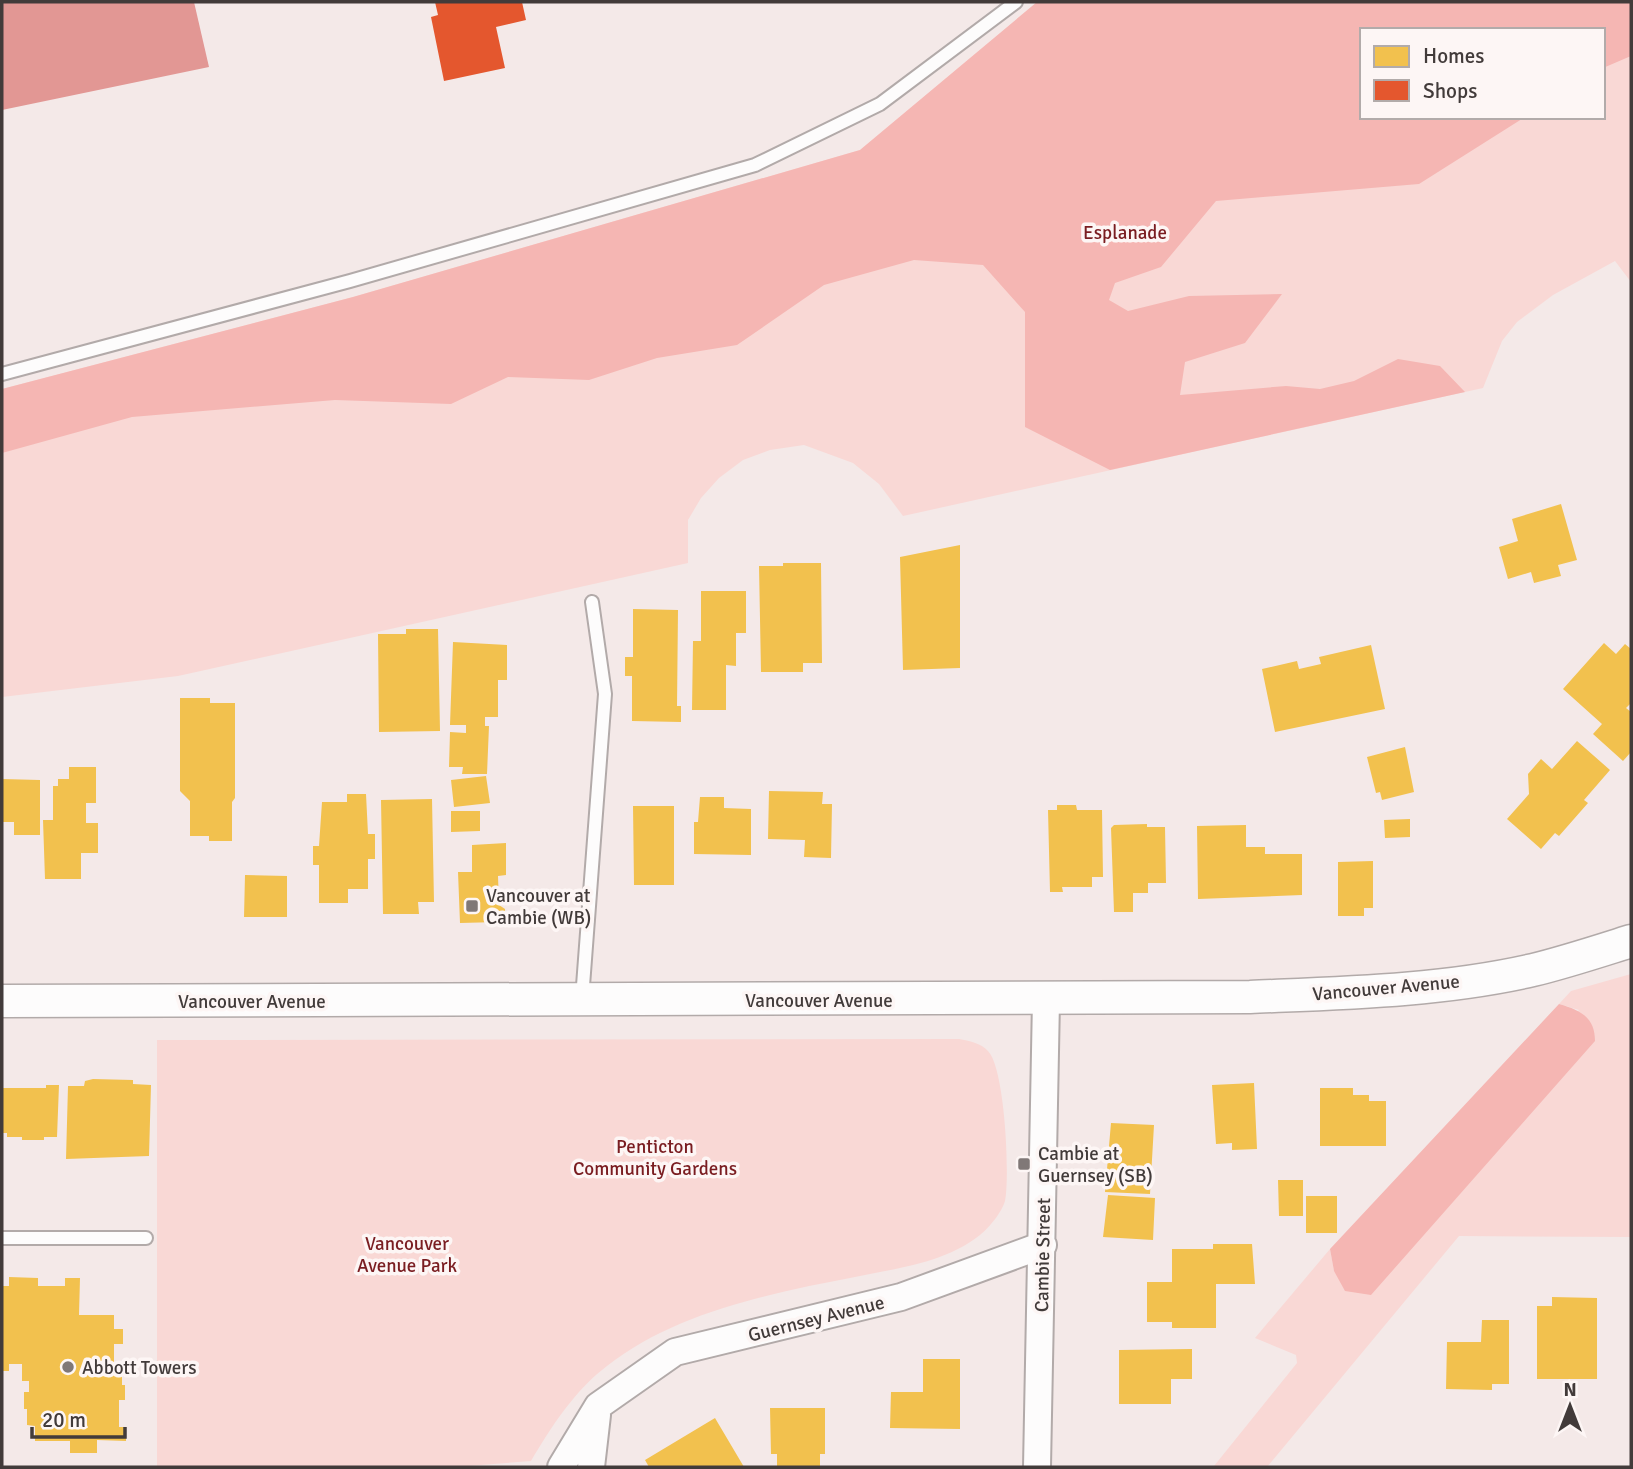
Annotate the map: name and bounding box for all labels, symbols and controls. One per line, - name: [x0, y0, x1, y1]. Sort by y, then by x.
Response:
- legend: [1360, 28, 1605, 119]
- text: Homes: [1423, 43, 1485, 69]
- text: Shops: [1423, 78, 1477, 104]
- park label: Esplanade: [1083, 221, 1167, 245]
- place label: Vancouver at Cambie (WB): [486, 884, 591, 930]
- marker: Vancouver at Cambie (WB): [464, 898, 480, 914]
- street label: Vancouver Avenue: [1311, 970, 1461, 1006]
- street label: Vancouver Avenue: [745, 989, 893, 1013]
- street label: Vancouver Avenue: [178, 990, 326, 1014]
- park label: Penticton Community Gardens: [573, 1135, 737, 1181]
- place label: Cambie at Guernsey (SB): [1038, 1142, 1153, 1188]
- marker: Cambie at Guernsey (SB): [1016, 1156, 1032, 1172]
- street label: Cambie Street: [1030, 1197, 1056, 1312]
- park label: Vancouver Avenue Park: [357, 1232, 458, 1278]
- street label: Guernsey Avenue: [746, 1290, 887, 1347]
- place label: Abbott Towers: [82, 1356, 197, 1380]
- marker: Abbott Towers: [60, 1359, 76, 1375]
- north arrow: [1535, 1371, 1605, 1441]
- text: N: [1563, 1378, 1577, 1402]
- scale bar: [32, 1396, 124, 1440]
- text: 20 m: [42, 1407, 86, 1433]

